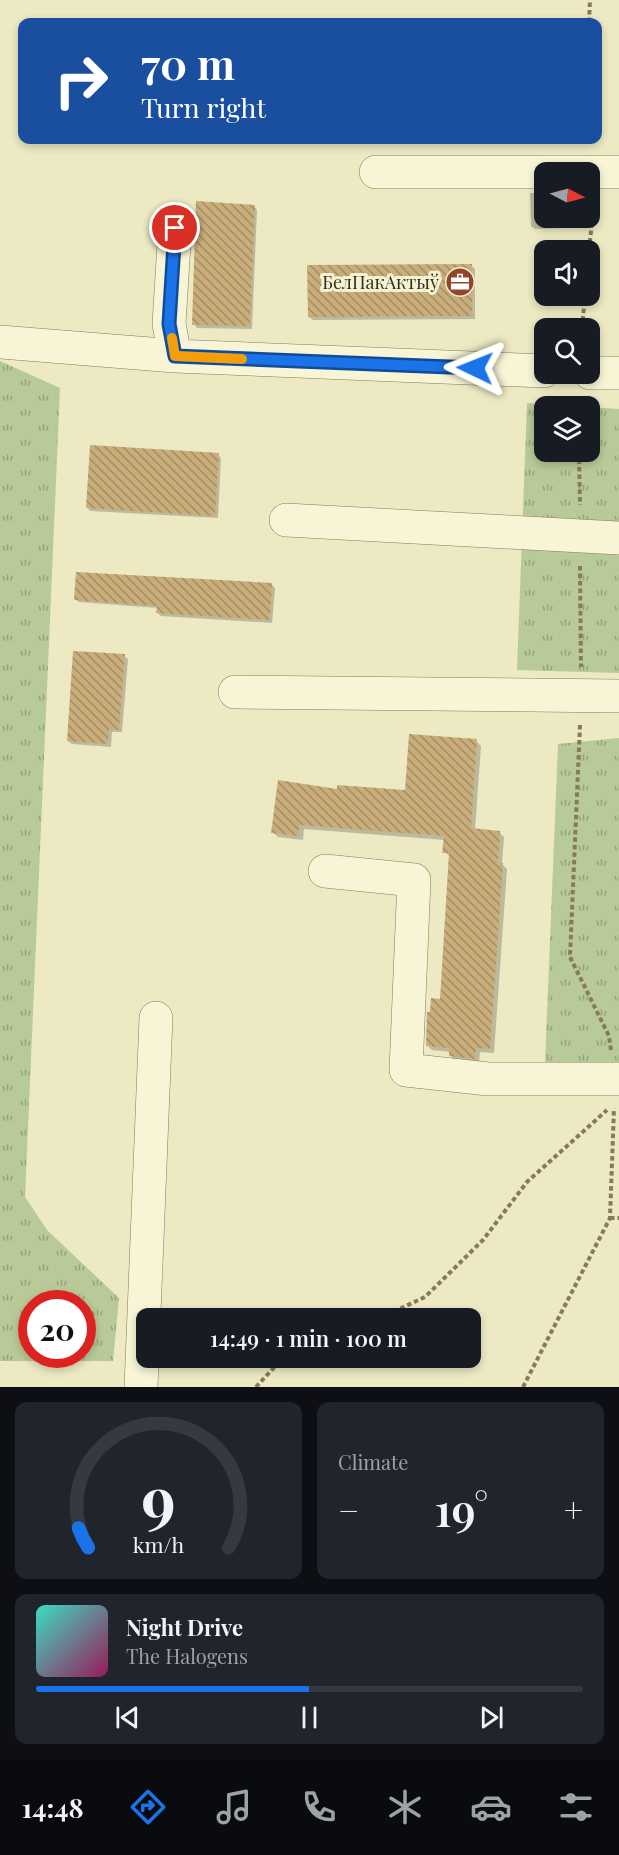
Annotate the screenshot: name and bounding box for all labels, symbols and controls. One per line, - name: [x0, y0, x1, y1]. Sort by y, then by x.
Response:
- text: 70 m: [141, 35, 235, 91]
- icon: right: [42, 42, 120, 120]
- text: Turn right: [141, 89, 266, 125]
- north arrow: [534, 162, 600, 228]
- map controls: [534, 162, 600, 462]
- pin: [149, 202, 200, 253]
- icon: arrive: [158, 211, 191, 244]
- button: sound: [534, 240, 600, 306]
- office icon: БелПакАктыў: [444, 266, 476, 298]
- place label: БелПакАктыў: [322, 270, 439, 294]
- button: search: [534, 318, 600, 384]
- position arrow: [443, 336, 507, 400]
- button: layers: [534, 396, 600, 462]
- speed limit sign: 20: [18, 1290, 96, 1368]
- text: 14:49 · 1 min · 100 m: [210, 1323, 407, 1353]
- text: Climate: [338, 1448, 408, 1475]
- text: 9: [141, 1454, 176, 1538]
- text: 19°: [435, 1478, 488, 1538]
- text: −: [338, 1487, 359, 1531]
- text: +: [564, 1487, 583, 1531]
- text: km/h: [133, 1530, 185, 1558]
- text: Night Drive: [126, 1612, 243, 1642]
- text: The Halogens: [126, 1642, 248, 1669]
- icon: previous: [111, 1701, 144, 1734]
- icon: pause: [293, 1701, 326, 1734]
- icon: next: [475, 1701, 508, 1734]
- icon: directions: [127, 1786, 169, 1828]
- icon: music: [213, 1786, 255, 1828]
- icon: phone: [298, 1786, 340, 1828]
- icon: climate: [384, 1786, 426, 1828]
- icon: car: [470, 1786, 512, 1828]
- icon: filters: [555, 1786, 597, 1828]
- text: 14:48: [22, 1789, 84, 1825]

